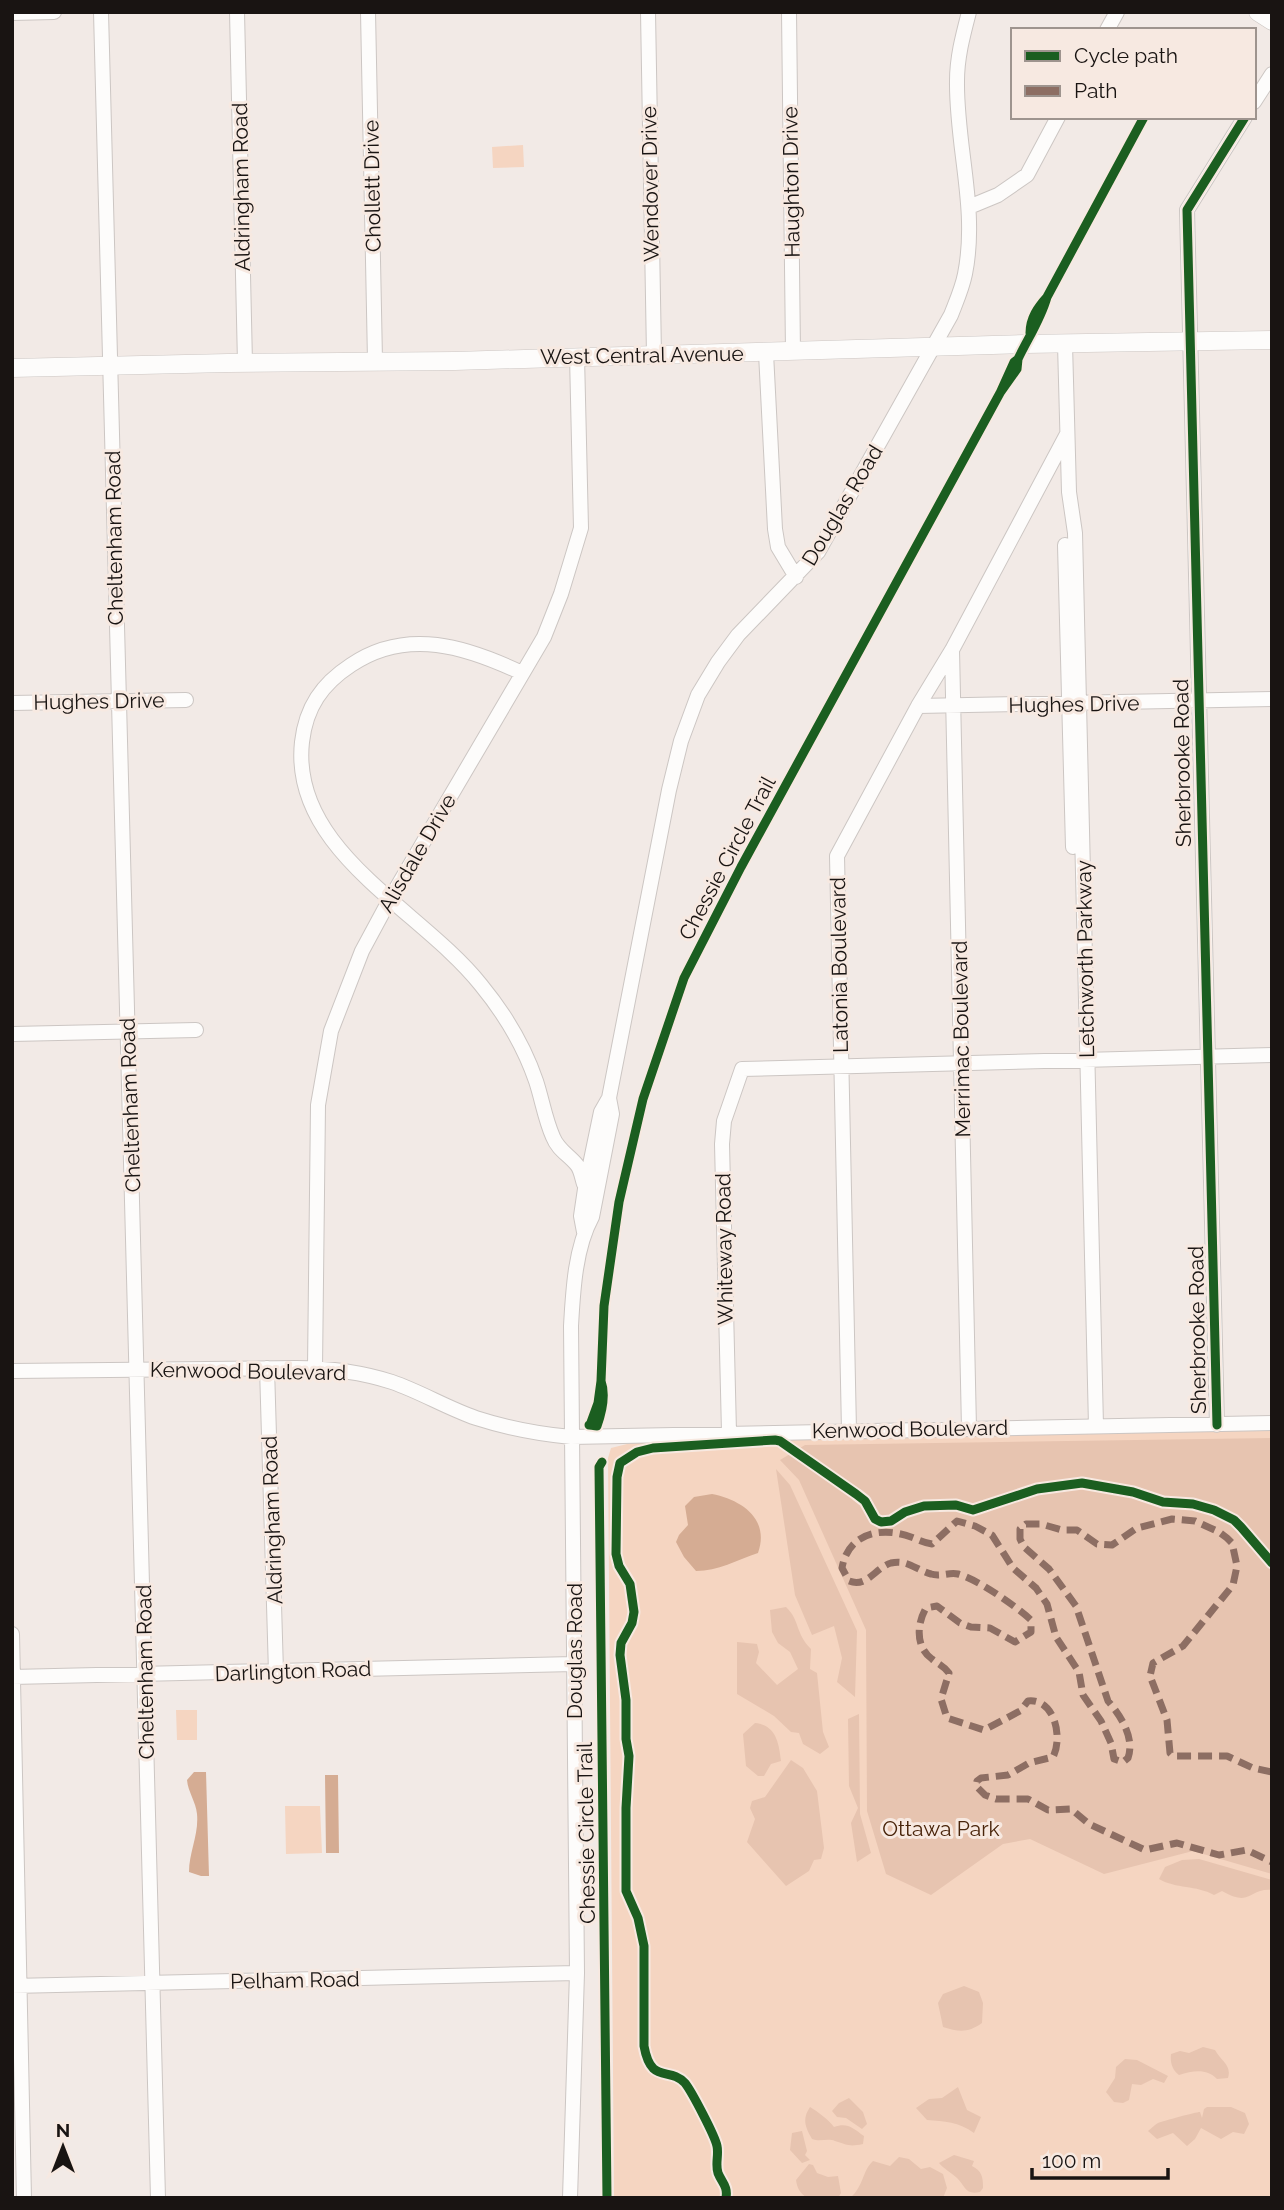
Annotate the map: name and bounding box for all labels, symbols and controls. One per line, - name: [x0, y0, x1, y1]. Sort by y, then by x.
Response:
- legend: [1011, 28, 1256, 119]
- text: Cycle path: [1074, 43, 1178, 68]
- text: Path: [1074, 78, 1118, 103]
- street label: Aldringham Road: [227, 102, 255, 272]
- street label: Wendover Drive: [636, 106, 664, 262]
- street label: Haughton Drive: [777, 106, 805, 258]
- street label: Chollett Drive: [358, 120, 386, 252]
- street label: West Central Avenue: [540, 341, 744, 369]
- street label: Douglas Road: [796, 440, 888, 570]
- street label: Cheltenham Road: [100, 450, 128, 626]
- street label: Sherbrooke Road: [1168, 679, 1196, 847]
- street label: Hughes Drive: [33, 687, 165, 715]
- street label: Hughes Drive: [1008, 690, 1140, 718]
- street label: Chessie Circle Trail: [673, 772, 781, 944]
- street label: Alisdale Drive: [373, 789, 461, 917]
- street label: Letchworth Parkway: [1071, 860, 1099, 1058]
- street label: Latonia Boulevard: [825, 877, 853, 1053]
- street label: Merrimac Boulevard: [947, 940, 975, 1138]
- street label: Cheltenham Road: [114, 1017, 146, 1193]
- street label: Whiteway Road: [710, 1173, 738, 1325]
- street label: Sherbrooke Road: [1183, 1246, 1211, 1414]
- street label: Kenwood Boulevard: [150, 1357, 346, 1385]
- street label: Kenwood Boulevard: [812, 1415, 1008, 1443]
- street label: Aldringham Road: [257, 1435, 287, 1605]
- street label: Douglas Road: [562, 1583, 587, 1719]
- street label: Cheltenham Road: [131, 1584, 159, 1760]
- street label: Darlington Road: [214, 1656, 372, 1686]
- street label: Chessie Circle Trail: [572, 1742, 600, 1924]
- park label: Ottawa Park: [882, 1816, 1000, 1841]
- street label: Pelham Road: [230, 1966, 360, 1994]
- north arrow: [28, 2112, 98, 2182]
- text: N: [56, 2119, 70, 2141]
- scale bar: [1032, 2136, 1168, 2180]
- text: 100 m: [1042, 2148, 1101, 2173]

